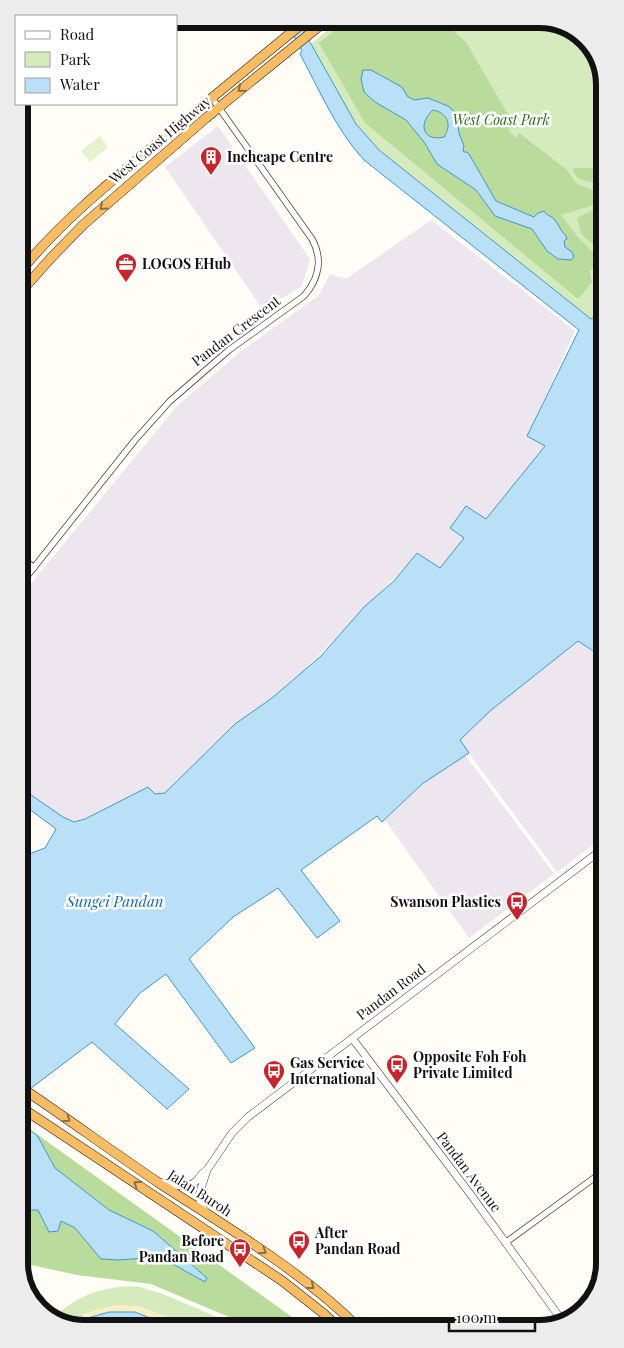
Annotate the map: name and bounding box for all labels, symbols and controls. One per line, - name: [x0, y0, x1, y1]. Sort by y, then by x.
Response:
- legend: [15, 15, 178, 105]
- text: Road: [60, 24, 94, 44]
- text: Park: [60, 49, 92, 69]
- text: Water: [59, 74, 100, 94]
- one-way arrow: [238, 84, 247, 92]
- street label: West Coast Highway: [104, 92, 214, 188]
- park label: West Coast Park: [452, 110, 550, 129]
- building icon: Inchcape Centre: [199, 145, 223, 176]
- place label: Inchcape Centre: [227, 147, 333, 166]
- one-way arrow: [100, 201, 109, 210]
- office icon: LOGOS EHub: [114, 252, 138, 283]
- place label: LOGOS EHub: [142, 254, 231, 273]
- street label: Pandan Crescent: [187, 290, 285, 370]
- bus stop icon: Swanson Plastics: [505, 890, 529, 921]
- water label: Sungei Pandan: [66, 891, 163, 911]
- place label: Swanson Plastics: [390, 892, 501, 911]
- street label: Pandan Road: [352, 959, 429, 1024]
- place label: Opposite Foh Foh Private Limited: [413, 1047, 527, 1082]
- place label: Gas Service International: [290, 1053, 376, 1088]
- bus stop icon: Opposite Foh Foh Private Limited: [385, 1053, 409, 1084]
- bus stop icon: Gas Service International: [262, 1059, 286, 1090]
- one-way arrow: [62, 1112, 71, 1122]
- street label: Pandan Avenue: [433, 1128, 506, 1216]
- street label: Jalan Buroh: [164, 1164, 237, 1221]
- one-way arrow: [133, 1181, 142, 1190]
- place label: After Pandan Road: [314, 1223, 401, 1258]
- bus stop icon: After Pandan Road: [287, 1229, 311, 1260]
- place label: Before Pandan Road: [139, 1231, 225, 1266]
- bus stop icon: Before Pandan Road: [228, 1237, 252, 1268]
- one-way arrow: [257, 1245, 267, 1254]
- one-way arrow: [305, 1280, 314, 1288]
- scale bar: [449, 1300, 535, 1332]
- text: 100 m: [456, 1307, 497, 1327]

